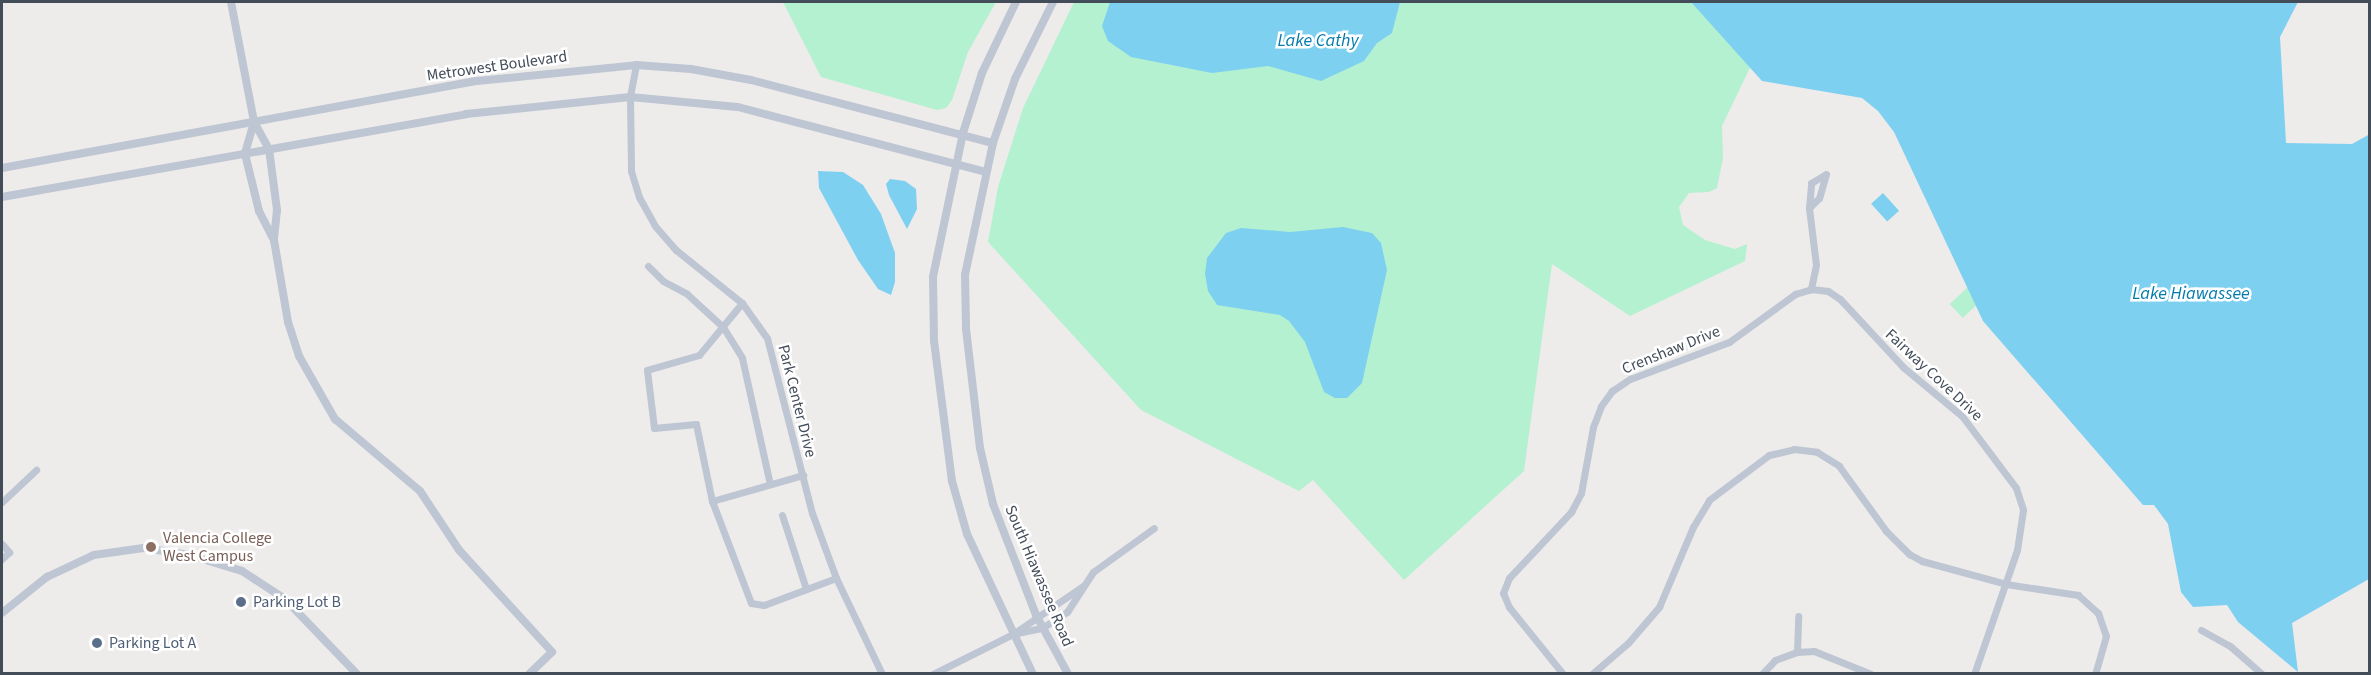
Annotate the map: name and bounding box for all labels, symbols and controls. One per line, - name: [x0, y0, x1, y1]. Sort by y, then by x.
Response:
- water label: Lake Cathy: [1277, 30, 1359, 52]
- street label: Metrowest Boulevard: [426, 47, 568, 85]
- water label: Lake Hiawassee: [2132, 283, 2250, 305]
- street label: Crenshaw Drive: [1619, 322, 1723, 378]
- street label: Fairway Cove Drive: [1881, 325, 1987, 425]
- street label: Park Center Drive: [774, 343, 820, 459]
- street label: South Hiawassee Road: [1000, 502, 1078, 650]
- place label: Valencia College West Campus: [163, 528, 272, 566]
- marker: Valencia College West Campus: [144, 540, 158, 554]
- place label: Parking Lot B: [253, 592, 341, 612]
- marker: Parking Lot B: [234, 595, 248, 609]
- place label: Parking Lot A: [109, 633, 196, 653]
- marker: Parking Lot A: [90, 636, 104, 650]

